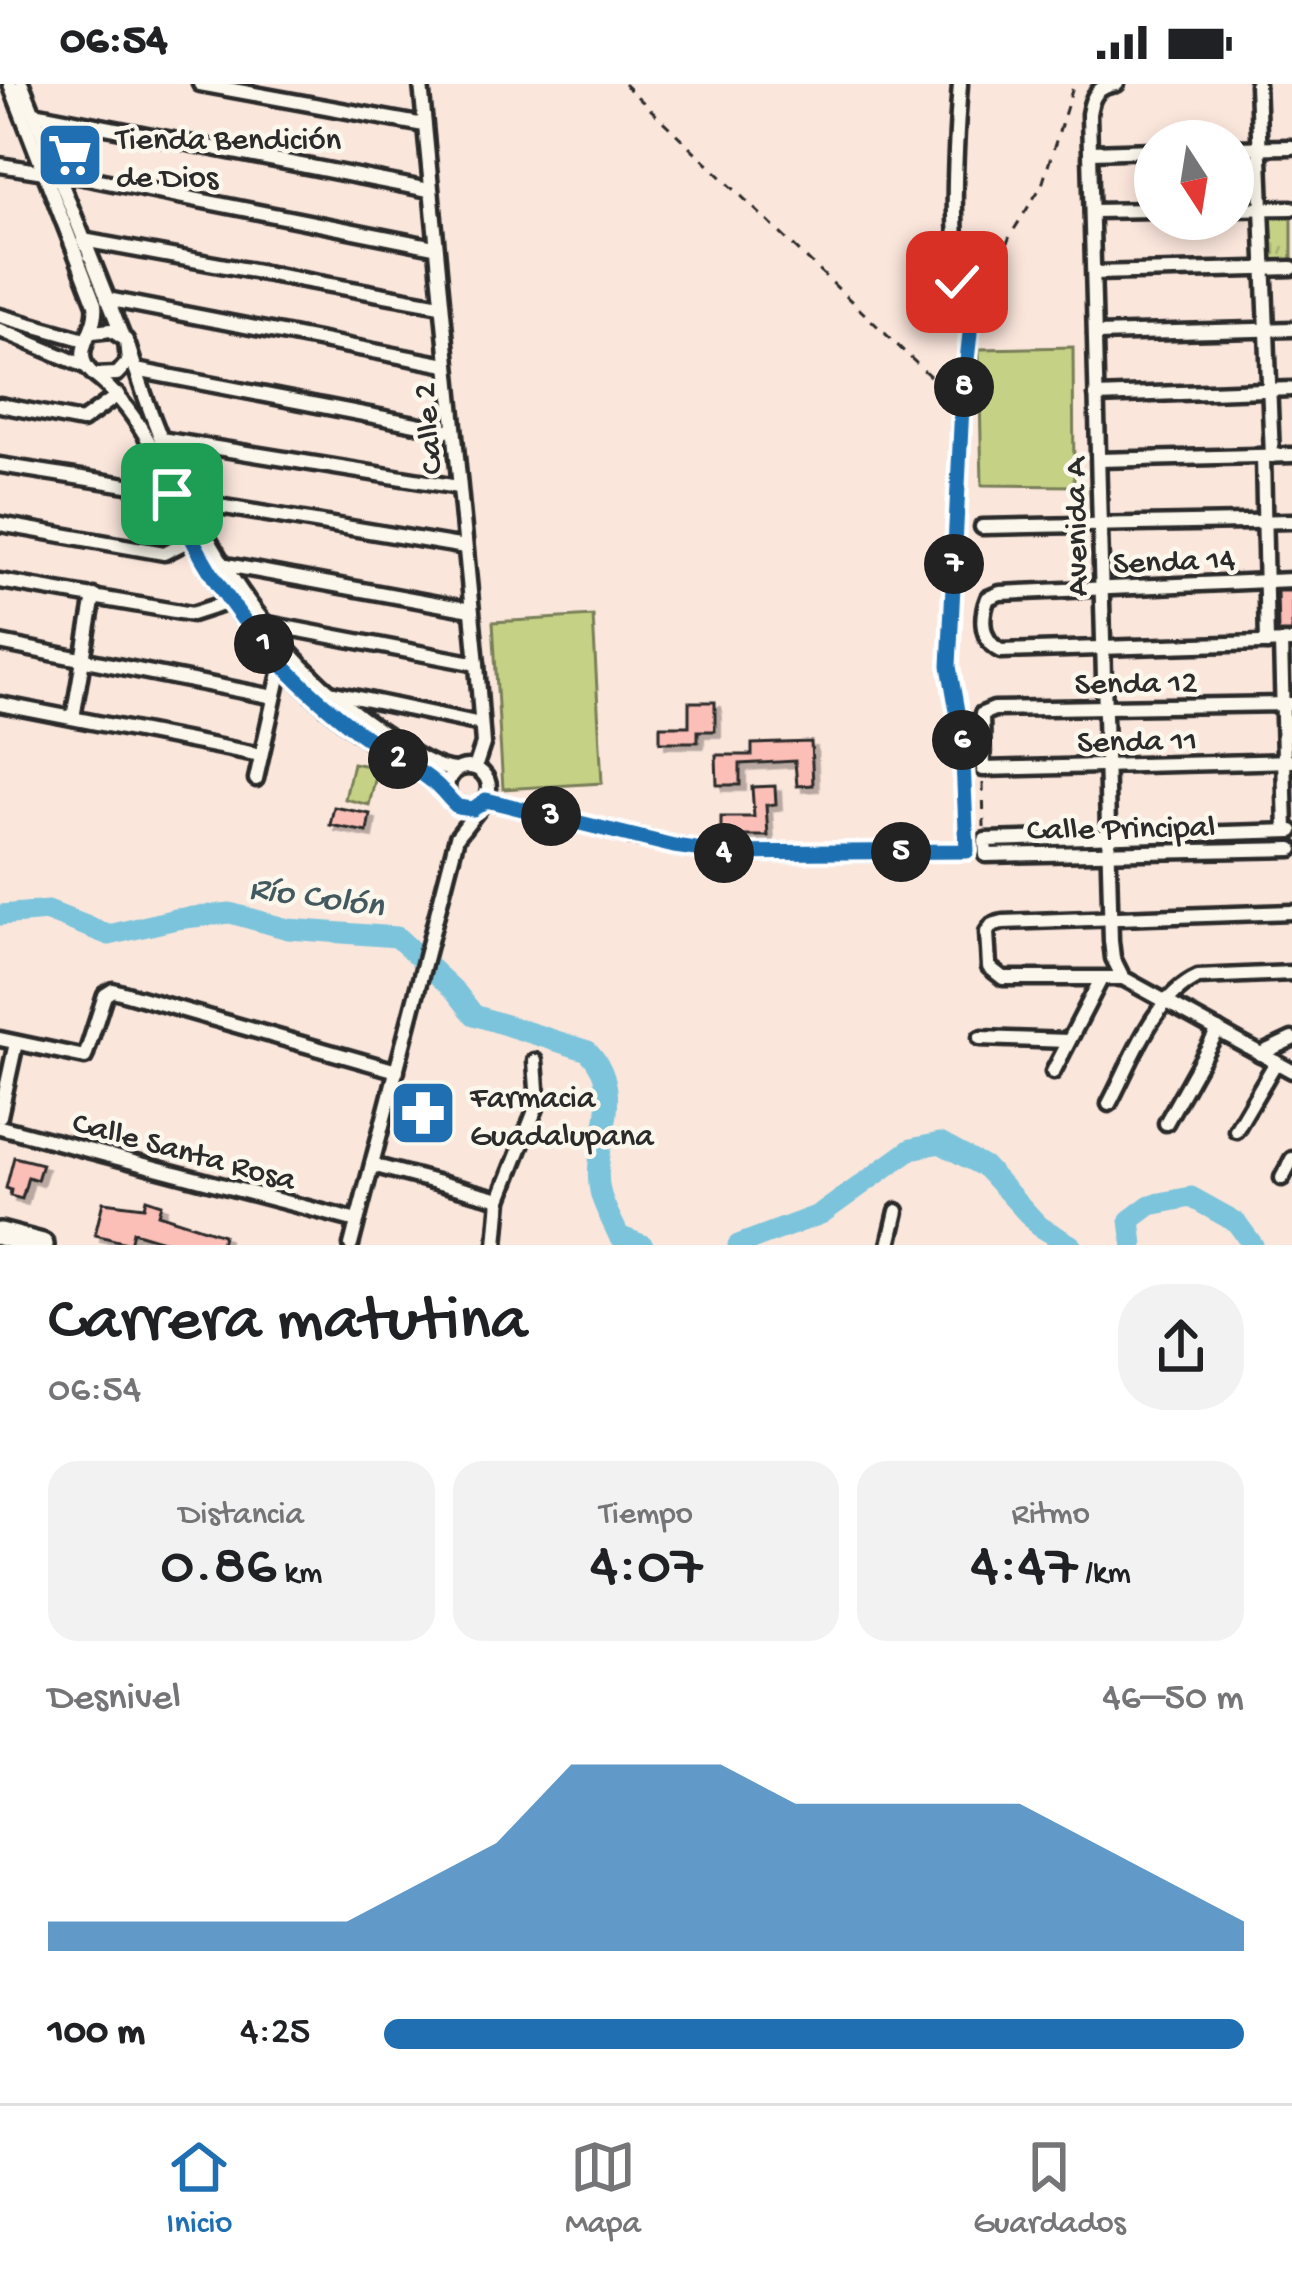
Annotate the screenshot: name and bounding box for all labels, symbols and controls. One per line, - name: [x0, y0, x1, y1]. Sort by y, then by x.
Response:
- text: 06:54: [60, 16, 167, 69]
- supermarket icon: Tienda Bendición de Dios: [35, 120, 105, 190]
- north arrow: [1134, 120, 1254, 240]
- map controls: [1134, 120, 1254, 240]
- place label: Tienda Bendición de Dios: [114, 123, 342, 199]
- pin: [906, 231, 1008, 333]
- icon: check: [924, 249, 990, 315]
- pin: 8: [934, 357, 994, 417]
- text: 8: [955, 368, 973, 406]
- street label: Calle 2: [408, 381, 454, 476]
- pin: [121, 443, 223, 545]
- street label: Avenida A: [1059, 456, 1099, 597]
- icon: arrive: [139, 461, 205, 527]
- pin: 7: [924, 534, 984, 594]
- street label: Senda 14: [1112, 543, 1236, 585]
- text: 7: [945, 545, 963, 583]
- pin: 1: [234, 614, 294, 674]
- text: 1: [257, 625, 271, 663]
- street label: Senda 12: [1074, 666, 1198, 706]
- pin: 6: [932, 710, 992, 770]
- text: 6: [954, 721, 970, 759]
- street label: Senda 11: [1077, 724, 1197, 764]
- pin: 2: [368, 729, 428, 789]
- text: 2: [390, 740, 406, 778]
- pin: 3: [521, 786, 581, 846]
- text: 3: [542, 797, 560, 835]
- street label: Calle Principal: [1027, 810, 1216, 852]
- pin: 5: [871, 822, 931, 882]
- pin: 4: [694, 823, 754, 883]
- text: 5: [892, 833, 910, 871]
- text: 4: [716, 834, 732, 872]
- water label: Río Colón: [246, 869, 387, 930]
- pharmacy icon: Farmacia Guadalupana: [388, 1078, 458, 1148]
- place label: Farmacia Guadalupana: [469, 1081, 655, 1157]
- street label: Calle Santa Rosa: [68, 1106, 301, 1202]
- button: share: [1118, 1284, 1244, 1410]
- text: Carrera matutina: [48, 1285, 528, 1363]
- text: 06:54: [48, 1369, 141, 1415]
- text: Distancia: [179, 1497, 304, 1535]
- text: Tiempo: [599, 1497, 693, 1535]
- text: Ritmo: [1011, 1497, 1090, 1535]
- text: 0.86: [160, 1535, 276, 1605]
- text: 4:07: [590, 1535, 702, 1605]
- text: 4:47: [970, 1535, 1077, 1605]
- text: km: [276, 1556, 322, 1594]
- text: /km: [1077, 1556, 1131, 1594]
- text: Desnivel: [48, 1677, 181, 1723]
- text: 46–50 m: [1102, 1677, 1244, 1723]
- text: 100 m: [48, 2011, 145, 2057]
- text: 4:25: [240, 2011, 310, 2057]
- tab: Inicio: [166, 2134, 232, 2244]
- tab: Mapa: [565, 2134, 641, 2244]
- tab: Guardados: [973, 2134, 1126, 2244]

